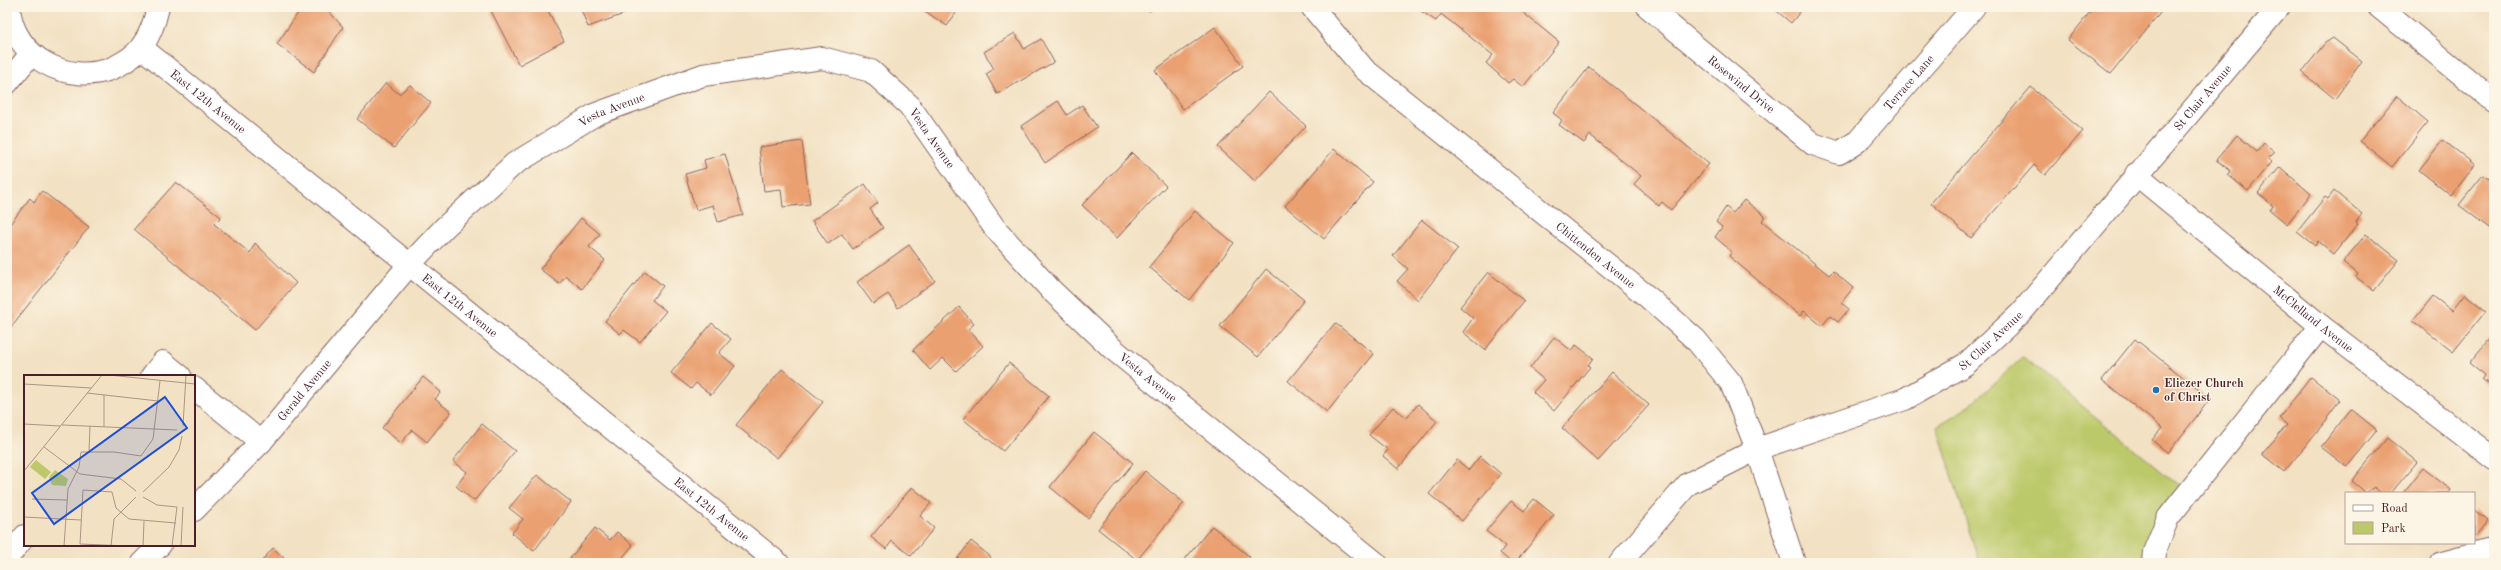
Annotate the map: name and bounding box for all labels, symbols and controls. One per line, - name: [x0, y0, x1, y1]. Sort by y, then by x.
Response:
- street label: Terrace Lane: [1882, 53, 1937, 113]
- street label: Rosewind Drive: [1705, 54, 1777, 116]
- street label: St Clair Avenue: [2172, 63, 2235, 133]
- street label: East 12th Avenue: [167, 68, 248, 137]
- street label: Vesta Avenue: [577, 92, 647, 130]
- street label: Vesta Avenue: [906, 106, 957, 171]
- street label: Chittenden Avenue: [1553, 220, 1637, 292]
- street label: East 12th Avenue: [419, 272, 500, 340]
- street label: McClelland Avenue: [2270, 284, 2355, 356]
- street label: St Clair Avenue: [1957, 309, 2026, 374]
- street label: Vesta Avenue: [1116, 351, 1179, 405]
- street label: Gerald Avenue: [276, 357, 334, 424]
- inset map: [24, 375, 195, 546]
- place label: Eliezer Church of Christ: [2164, 378, 2244, 404]
- marker: Eliezer Church of Christ: [2151, 385, 2161, 395]
- street label: East 12th Avenue: [671, 476, 751, 544]
- legend: [2345, 492, 2475, 544]
- text: Road: [2381, 503, 2408, 515]
- text: Park: [2381, 523, 2406, 535]

